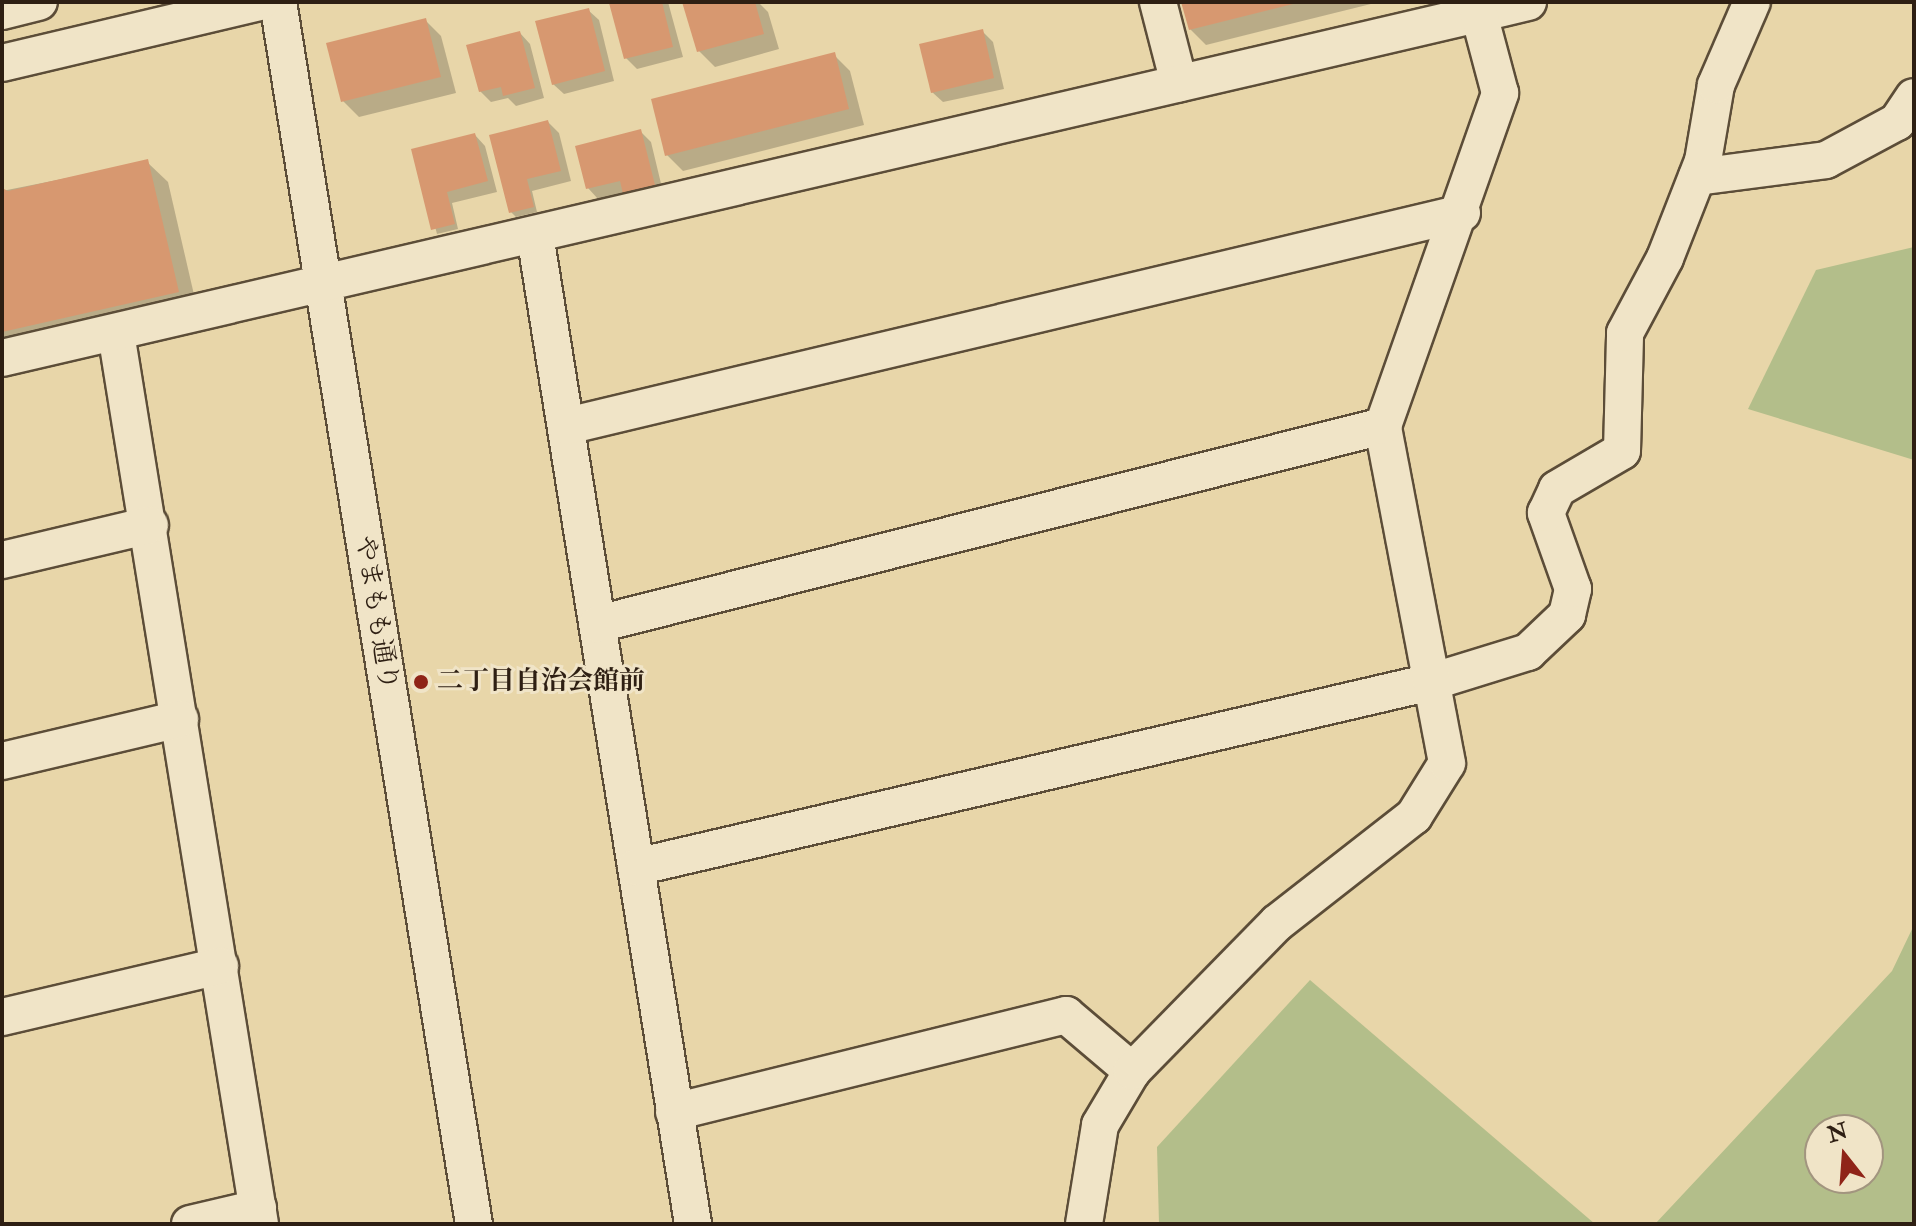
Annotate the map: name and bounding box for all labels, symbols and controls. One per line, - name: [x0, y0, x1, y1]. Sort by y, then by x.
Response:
- street label: やまもも通り: [348, 534, 404, 692]
- place label: 二丁目自治会館前: [437, 666, 645, 698]
- marker: 二丁目自治会館前: [412, 673, 430, 691]
- north arrow: [1804, 1114, 1884, 1194]
- text: N: [1824, 1117, 1851, 1149]

